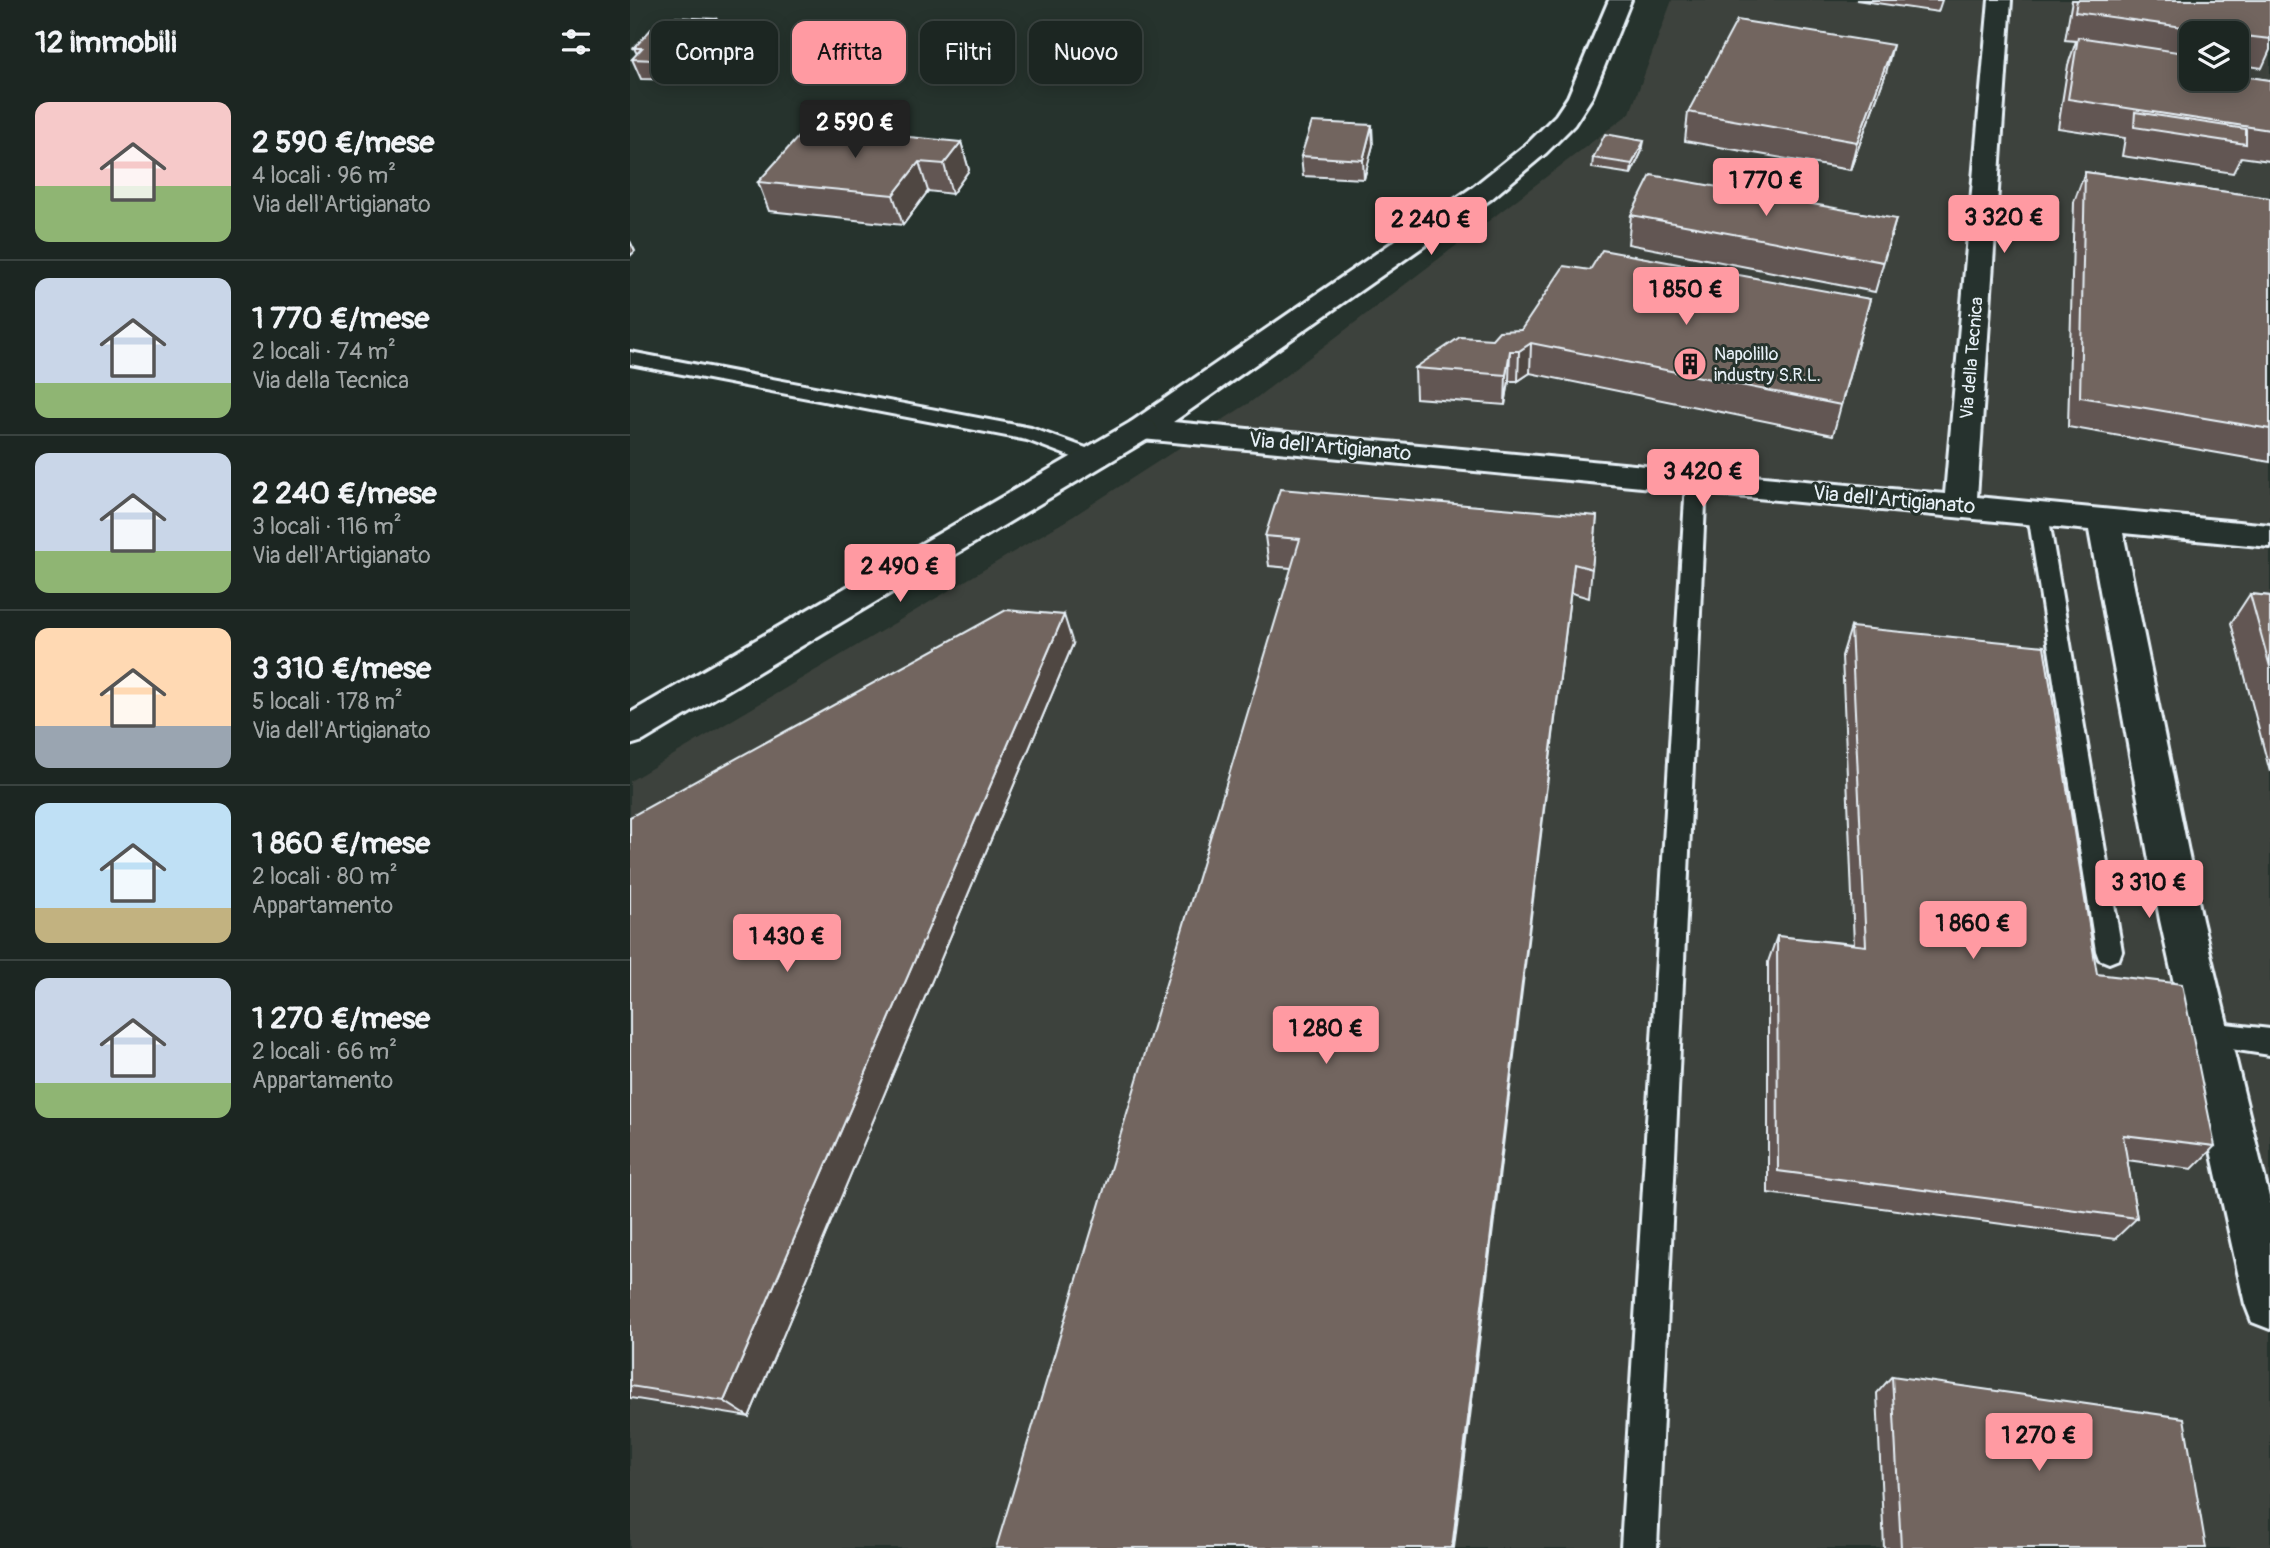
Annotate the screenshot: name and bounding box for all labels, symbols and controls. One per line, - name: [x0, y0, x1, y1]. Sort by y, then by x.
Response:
- chip: Compra: [651, 21, 778, 84]
- chip: Affitta: [792, 21, 906, 84]
- chip: Filtri: [920, 21, 1015, 84]
- chip: Nuovo: [1029, 21, 1142, 84]
- map controls: [2179, 21, 2249, 91]
- button: layers: [2179, 21, 2249, 91]
- icon: filters: [557, 23, 595, 61]
- text: 12 immobili: [35, 24, 177, 61]
- pin: 2 590 €: [790, 100, 920, 160]
- text: 2 590 €: [816, 108, 894, 137]
- text: 2 590 €/mese: [252, 124, 434, 161]
- icon: home: [91, 130, 175, 214]
- pin: 1 770 €: [1701, 158, 1831, 218]
- text: 4 locali · 96 m²: [252, 161, 396, 190]
- text: 1 770 €: [1729, 166, 1803, 195]
- text: Via dell'Artigianato: [252, 190, 431, 219]
- pin: 3 320 €: [1939, 196, 2069, 255]
- pin: 2 240 €: [1366, 198, 1496, 257]
- text: 3 320 €: [1964, 203, 2044, 232]
- text: 2 240 €: [1391, 205, 1471, 234]
- pin: 1 850 €: [1621, 268, 1751, 327]
- text: 1 850 €: [1649, 275, 1723, 304]
- street label: Via della Tecnica: [1955, 296, 1989, 420]
- text: 1 770 €/mese: [252, 300, 429, 337]
- icon: home: [91, 306, 175, 390]
- text: 2 locali · 74 m²: [252, 337, 396, 366]
- place label: Napolillo industry S.R.L.: [1714, 343, 1821, 387]
- building icon: Napolillo industry S.R.L.: [1671, 345, 1709, 383]
- text: Via della Tecnica: [252, 366, 409, 395]
- street label: Via dell'Artigianato: [1248, 426, 1412, 468]
- pin: 3 420 €: [1638, 449, 1768, 509]
- text: 3 420 €: [1663, 457, 1743, 486]
- text: 2 240 €/mese: [252, 475, 437, 512]
- street label: Via dell'Artigianato: [1812, 479, 1976, 521]
- icon: home: [91, 481, 175, 565]
- text: 3 locali · 116 m²: [252, 512, 402, 541]
- text: Via dell'Artigianato: [252, 541, 431, 570]
- pin: 2 490 €: [835, 544, 965, 604]
- text: 2 490 €: [861, 552, 939, 581]
- text: 3 310 €/mese: [252, 650, 431, 687]
- icon: home: [91, 656, 175, 740]
- text: 5 locali · 178 m²: [252, 687, 403, 716]
- text: Via dell'Artigianato: [252, 716, 431, 745]
- text: 1 860 €/mese: [252, 825, 430, 862]
- icon: home: [91, 831, 175, 915]
- pin: 3 310 €: [2084, 860, 2214, 920]
- text: 2 locali · 80 m²: [252, 862, 398, 891]
- text: 3 310 €: [2111, 868, 2187, 897]
- text: Appartamento: [252, 891, 393, 920]
- pin: 1 860 €: [1908, 902, 2038, 961]
- text: 1 860 €: [1936, 909, 2010, 938]
- pin: 1 430 €: [722, 914, 852, 974]
- text: 1 430 €: [749, 922, 825, 951]
- text: 1 270 €/mese: [252, 1000, 430, 1037]
- icon: home: [91, 1006, 175, 1090]
- pin: 1 280 €: [1261, 1006, 1391, 1066]
- text: 1 280 €: [1289, 1014, 1363, 1043]
- text: 2 locali · 66 m²: [252, 1037, 397, 1066]
- text: Appartamento: [252, 1066, 393, 1095]
- pin: 1 270 €: [1974, 1414, 2104, 1473]
- text: 1 270 €: [2002, 1421, 2076, 1450]

